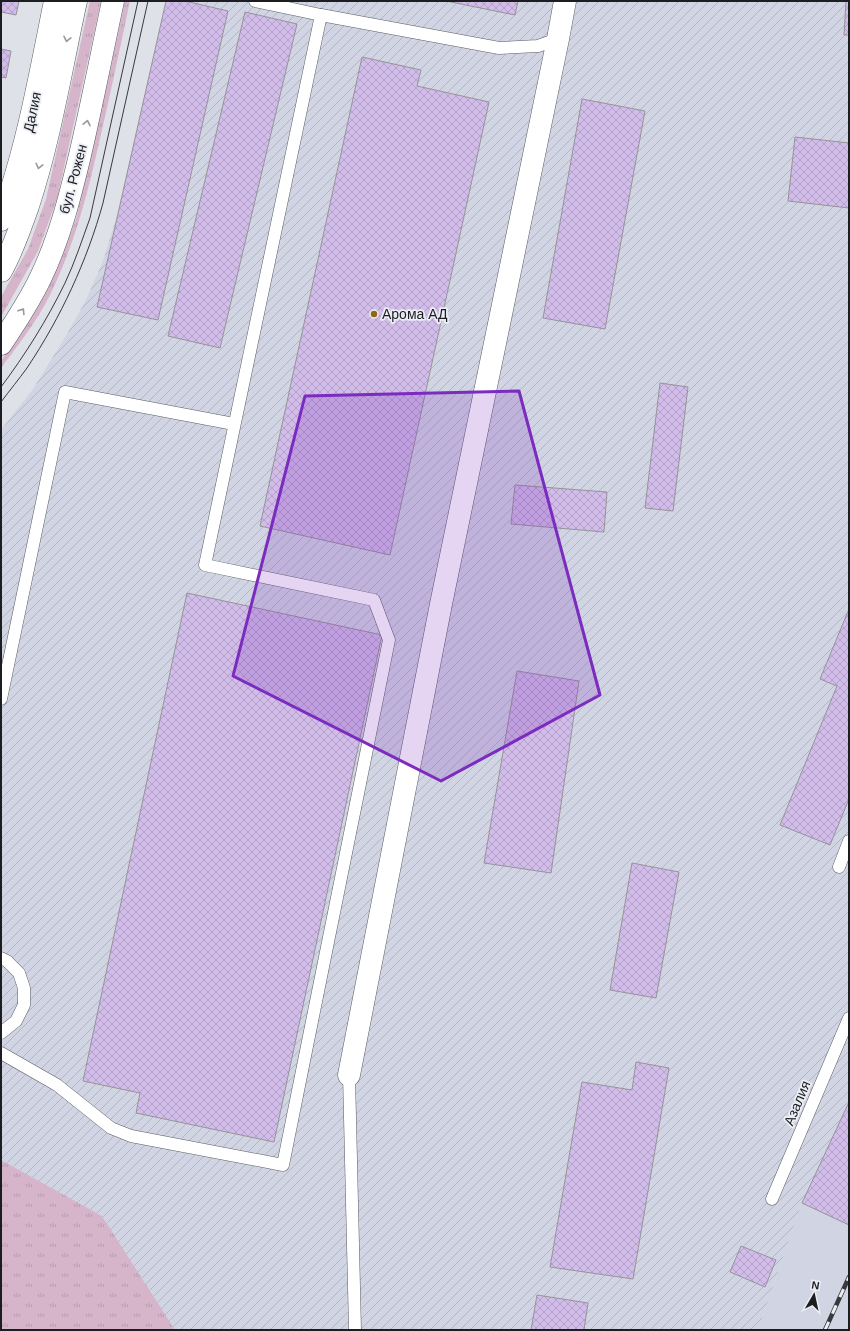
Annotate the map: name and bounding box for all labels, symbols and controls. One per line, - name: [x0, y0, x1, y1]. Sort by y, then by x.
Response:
- one-way arrow: [64, 36, 72, 42]
- street label: Далия: [20, 90, 44, 134]
- one-way arrow: [82, 120, 91, 127]
- street label: бул. Рожен: [56, 142, 90, 216]
- one-way arrow: [36, 163, 44, 169]
- place label: Арома АД: [382, 306, 448, 322]
- one-way arrow: [17, 308, 25, 315]
- marker: Арома АД: [369, 309, 379, 319]
- street label: Азалия: [780, 1078, 814, 1128]
- north arrow: [794, 1275, 834, 1315]
- text: N: [811, 1279, 820, 1292]

